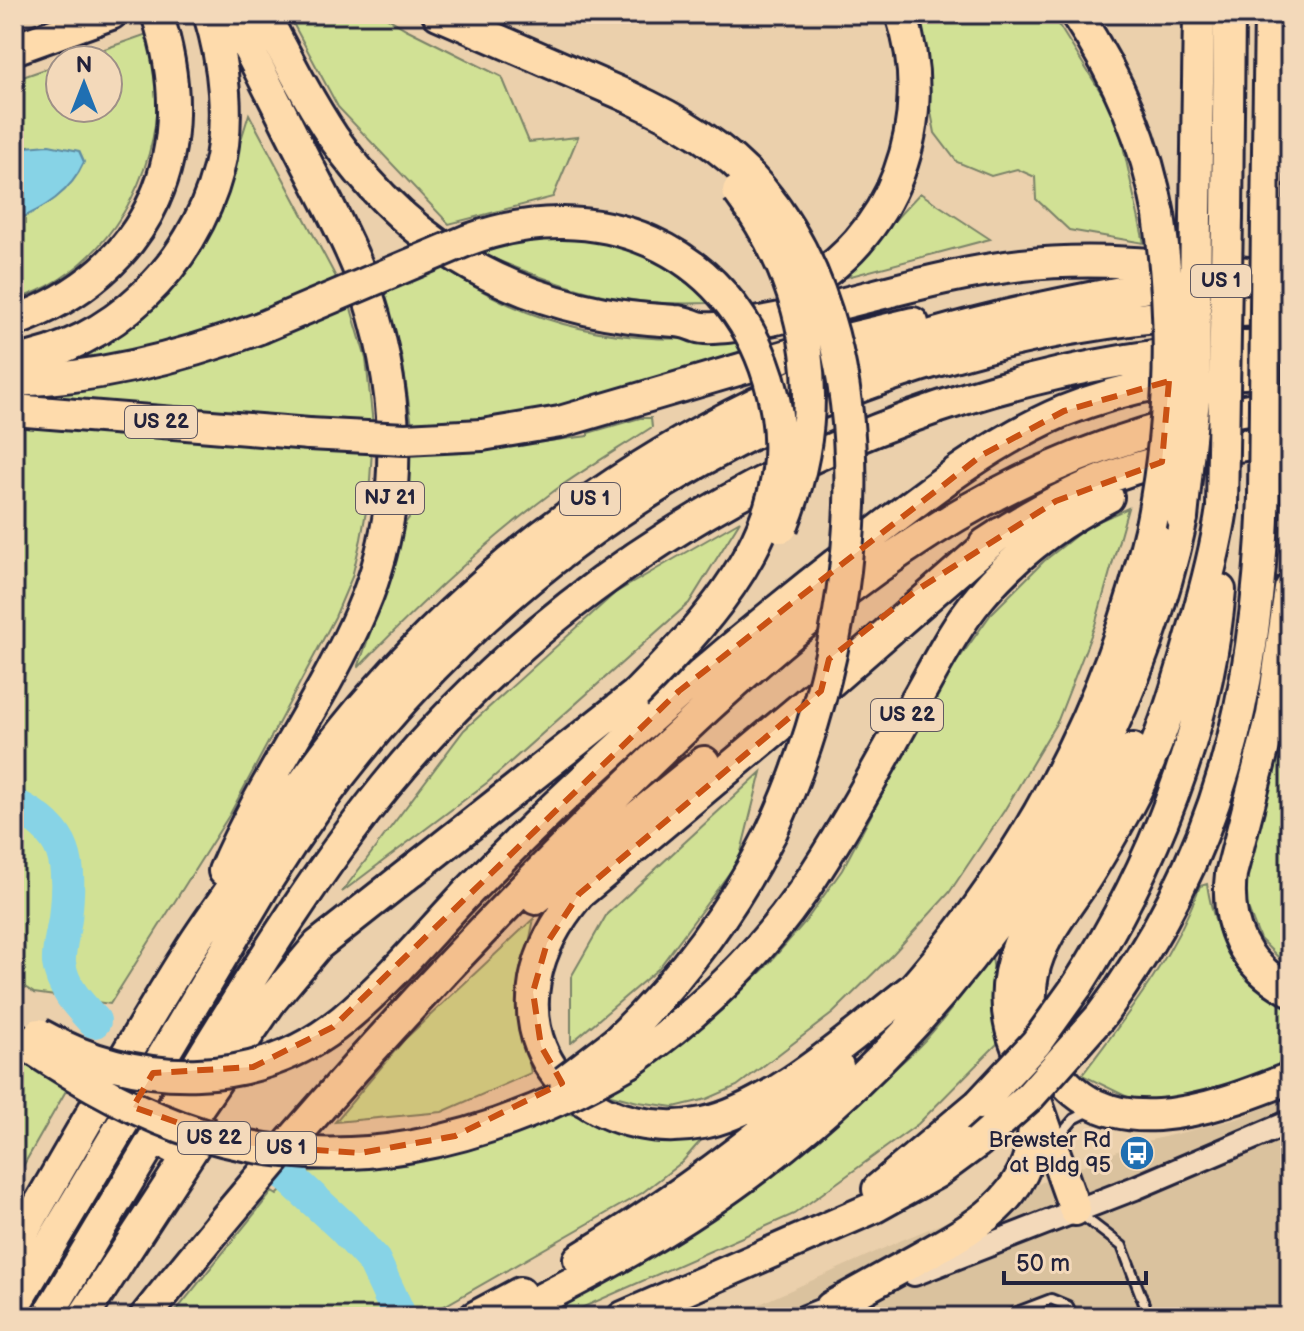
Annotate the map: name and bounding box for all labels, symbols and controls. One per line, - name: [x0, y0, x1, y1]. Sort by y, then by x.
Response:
- north arrow: [44, 44, 124, 124]
- text: N: [76, 52, 92, 79]
- road number: US 1: [1191, 265, 1251, 297]
- road number: US 22: [125, 406, 197, 438]
- road number: NJ 21: [356, 482, 424, 514]
- road number: US 1: [560, 483, 620, 515]
- road number: US 22: [871, 699, 943, 731]
- road number: US 22: [178, 1122, 250, 1154]
- place label: Brewster Rd at Bldg 95: [988, 1127, 1111, 1179]
- road number: US 1: [256, 1132, 316, 1164]
- bus stop icon: Brewster Rd at Bldg 95: [1118, 1134, 1156, 1172]
- scale bar: [1004, 1235, 1146, 1285]
- text: 50 m: [1016, 1249, 1070, 1278]

